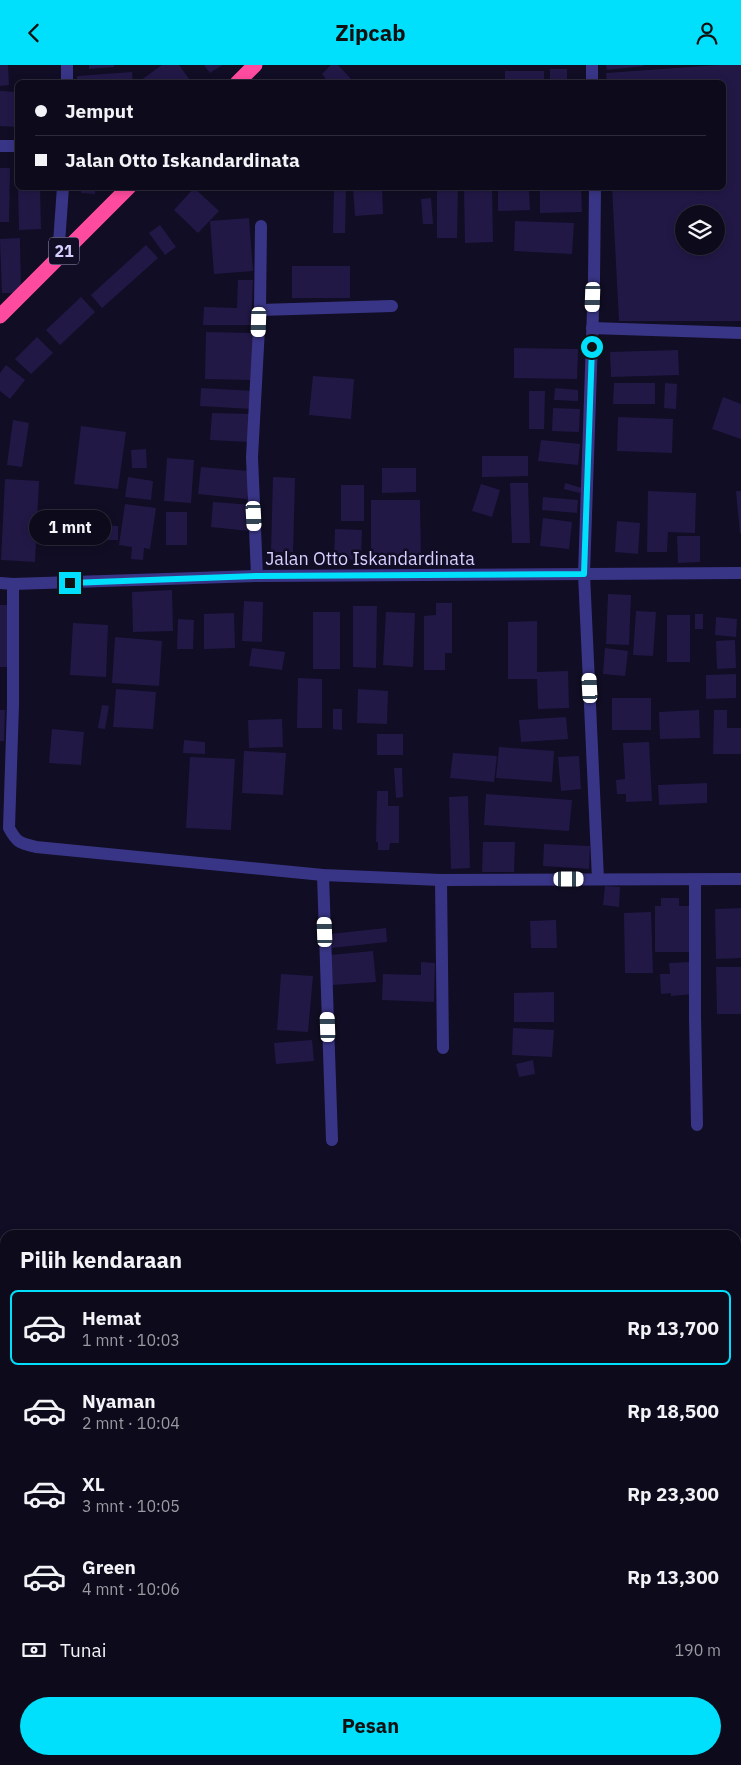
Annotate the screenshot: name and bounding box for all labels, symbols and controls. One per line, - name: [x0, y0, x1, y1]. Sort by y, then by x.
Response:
- text: Zipcab: [335, 18, 406, 47]
- icon: back: [20, 19, 48, 47]
- icon: person: [693, 19, 721, 47]
- text: Jemput: [65, 99, 133, 123]
- text: Jalan Otto Iskandardinata: [65, 148, 300, 172]
- map controls: [675, 205, 725, 255]
- button: layers: [675, 205, 725, 255]
- road number: 21: [49, 237, 79, 265]
- car: [584, 282, 601, 312]
- car: [250, 307, 267, 337]
- route start: [581, 336, 603, 358]
- car: [245, 501, 262, 531]
- callout: 1 mnt: [29, 511, 111, 545]
- text: 1 mnt: [48, 517, 92, 537]
- street label: Jalan Otto Iskandardinata: [265, 547, 475, 570]
- route end: [59, 572, 81, 594]
- car: [581, 673, 598, 703]
- car: [554, 872, 584, 887]
- car: [316, 917, 333, 947]
- car: [319, 1012, 336, 1042]
- text: Pilih kendaraan: [20, 1245, 182, 1274]
- icon: car: [22, 1305, 67, 1350]
- text: Hemat: [82, 1306, 141, 1330]
- text: Rp 13,700: [627, 1316, 719, 1340]
- text: 1 mnt · 10:03: [82, 1330, 180, 1350]
- icon: car: [22, 1388, 67, 1433]
- text: Nyaman: [82, 1389, 156, 1413]
- text: Rp 18,500: [627, 1399, 719, 1423]
- text: 2 mnt · 10:04: [82, 1413, 180, 1433]
- icon: car: [22, 1471, 67, 1516]
- text: XL: [82, 1472, 105, 1496]
- text: Rp 23,300: [627, 1482, 719, 1506]
- text: 3 mnt · 10:05: [82, 1496, 180, 1516]
- icon: car: [22, 1554, 67, 1599]
- text: Green: [82, 1555, 136, 1579]
- text: Rp 13,300: [627, 1565, 719, 1589]
- text: 4 mnt · 10:06: [82, 1579, 180, 1599]
- icon: cash: [20, 1636, 48, 1664]
- text: Tunai: [60, 1638, 106, 1662]
- text: 190 m: [674, 1640, 721, 1660]
- button: Pesan: [20, 1697, 721, 1755]

